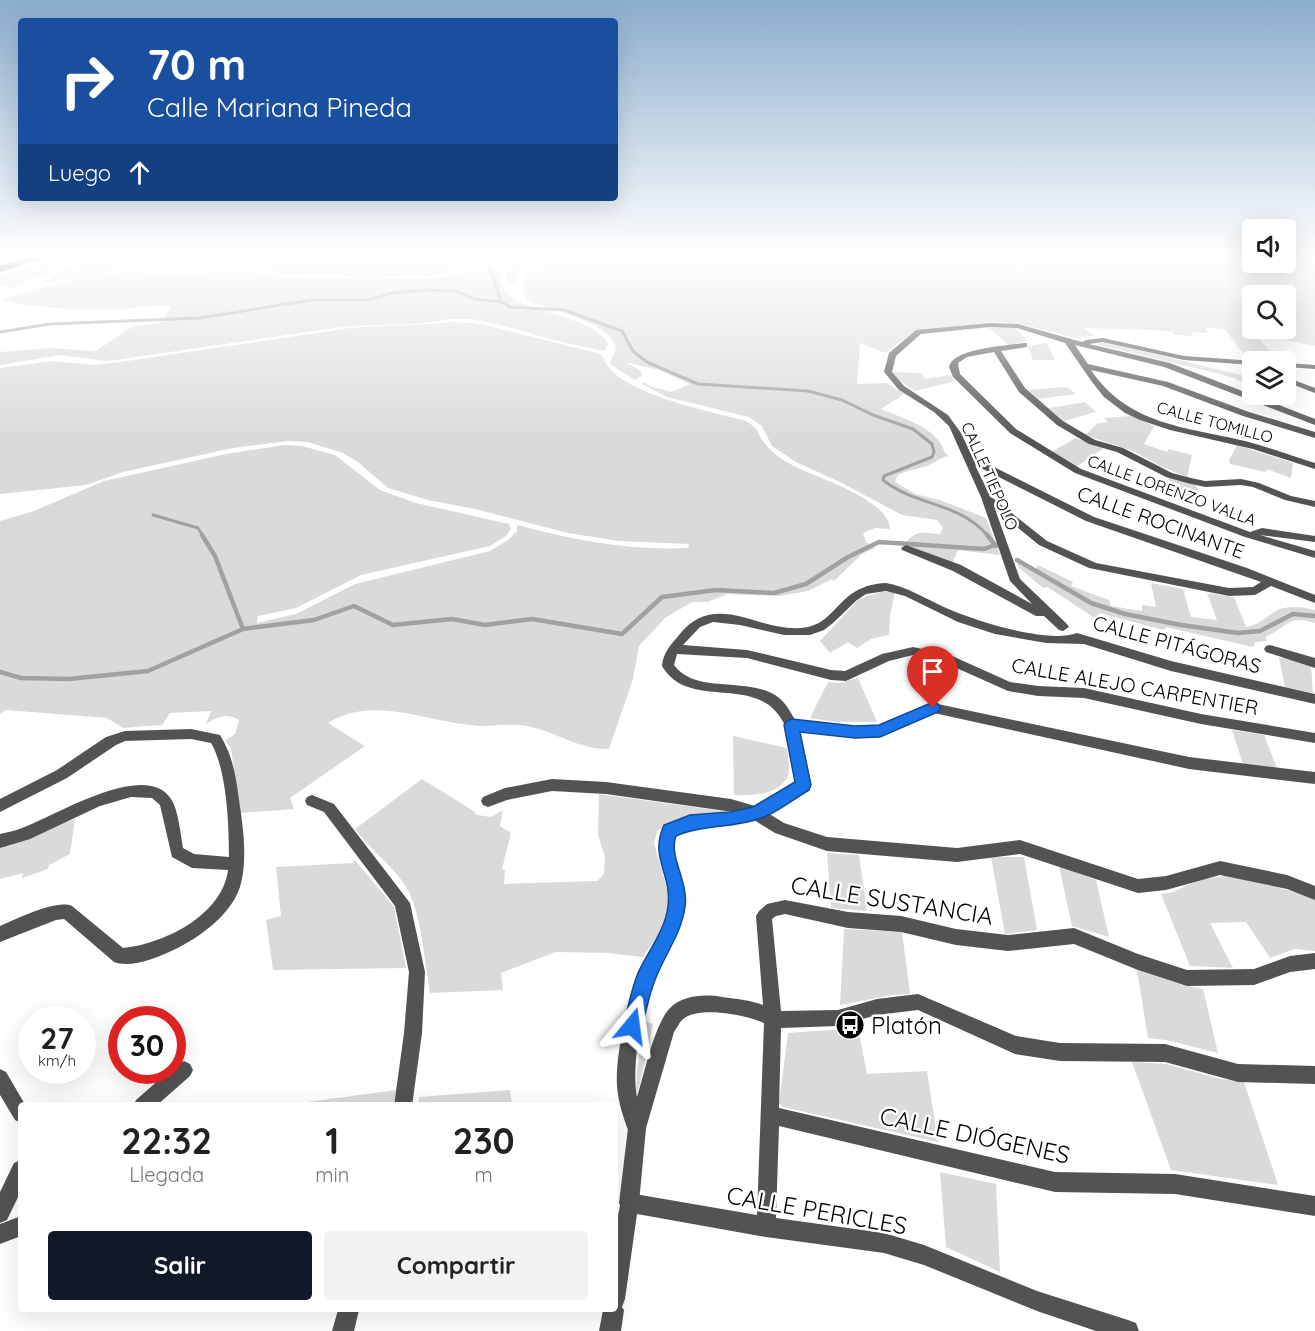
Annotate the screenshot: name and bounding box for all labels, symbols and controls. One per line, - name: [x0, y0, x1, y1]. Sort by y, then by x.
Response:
- text: 70 m: [147, 38, 246, 91]
- icon: right: [48, 42, 126, 120]
- text: Calle Mariana Pineda: [147, 90, 412, 124]
- icon: ahead: [123, 156, 156, 189]
- text: Luego: [48, 159, 111, 187]
- map controls: [1242, 219, 1296, 405]
- button: sound: [1242, 219, 1296, 273]
- button: search: [1242, 285, 1296, 339]
- button: layers: [1242, 351, 1296, 405]
- street label: CALLE TOMILLO: [1155, 397, 1275, 447]
- street label: CALLE TIEPOLO: [957, 419, 1023, 533]
- street label: CALLE LORENZO VALLA: [1085, 450, 1259, 530]
- street label: CALLE ROCINANTE: [1074, 480, 1248, 564]
- street label: CALLE PITÁGORAS: [1090, 610, 1264, 678]
- pin: [907, 646, 958, 708]
- street label: CALLE ALEJO CARPENTIER: [1010, 652, 1260, 720]
- icon: arrive: [916, 655, 949, 688]
- street label: CALLE SUSTANCIA: [789, 869, 995, 931]
- position arrow: [600, 994, 664, 1058]
- speed limit sign: 30: [108, 1006, 186, 1084]
- bus stop icon: Platón: [834, 1009, 866, 1041]
- place label: Platón: [871, 1010, 942, 1040]
- text: 27: [40, 1019, 74, 1057]
- text: km/h: [38, 1051, 76, 1070]
- street label: CALLE DIÓGENES: [877, 1100, 1073, 1170]
- text: 22:32: [121, 1118, 212, 1163]
- text: 1: [325, 1118, 339, 1163]
- text: 230: [453, 1118, 515, 1163]
- text: Llegada: [129, 1162, 204, 1187]
- text: min: [315, 1162, 349, 1187]
- text: m: [475, 1162, 493, 1187]
- street label: CALLE PERICLES: [725, 1179, 909, 1241]
- button: Salir: [48, 1231, 312, 1300]
- button: Compartir: [324, 1231, 588, 1300]

